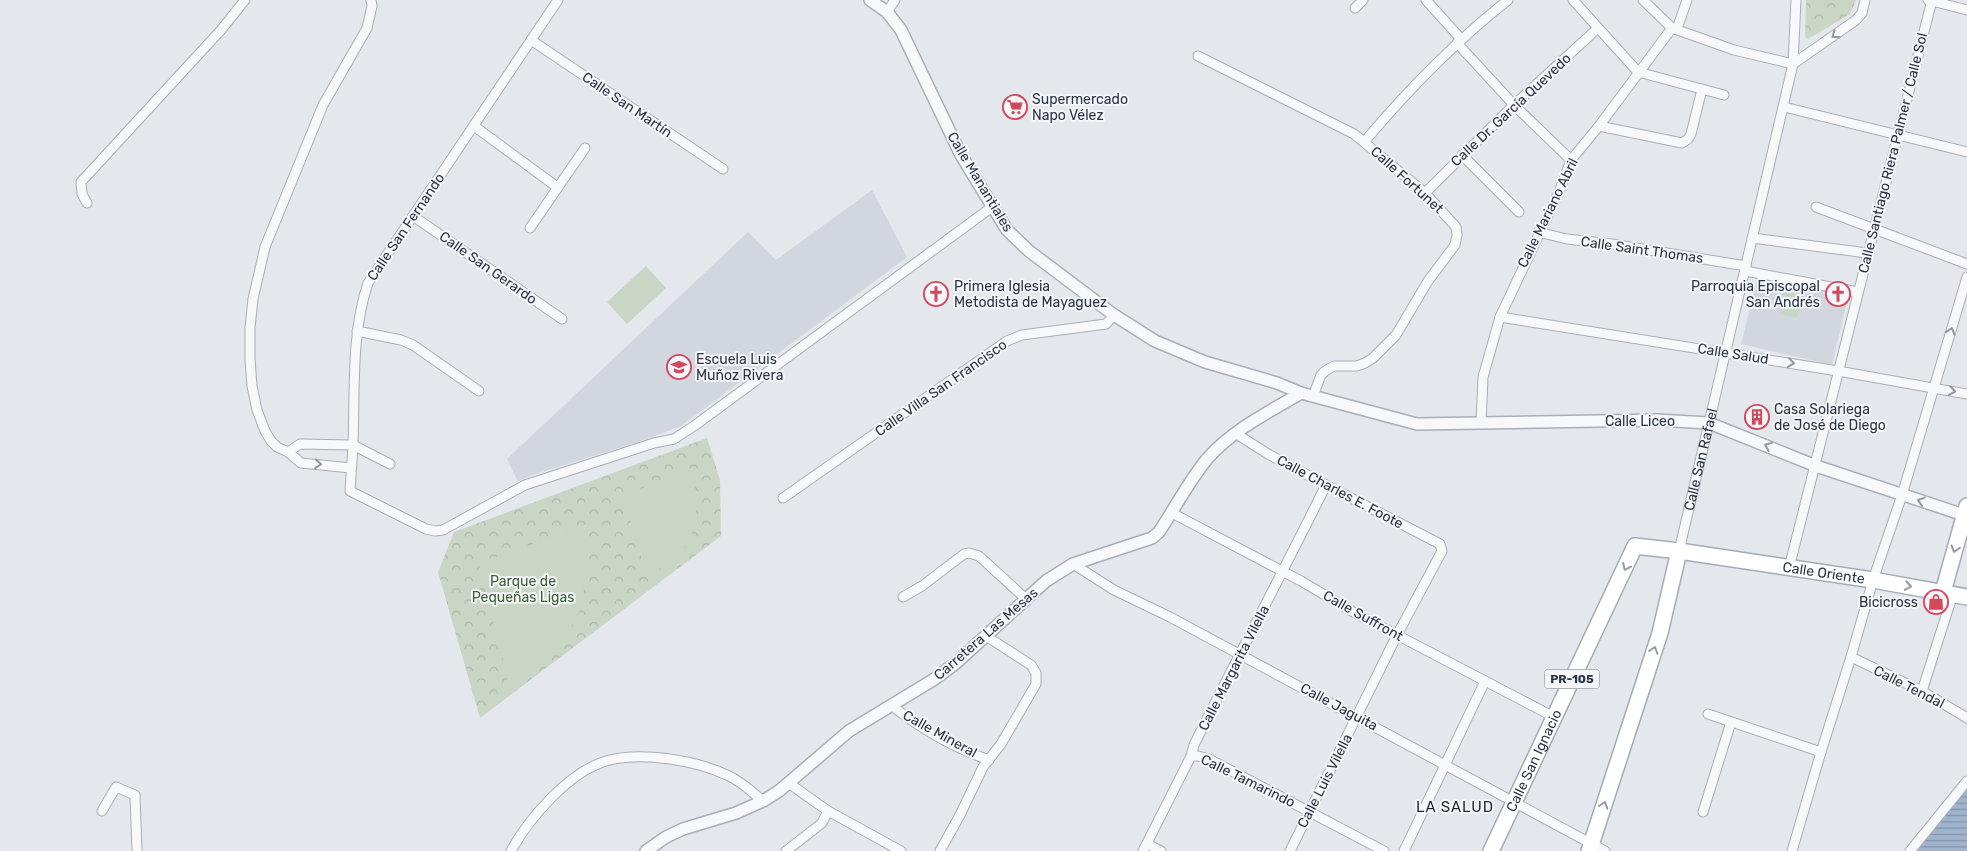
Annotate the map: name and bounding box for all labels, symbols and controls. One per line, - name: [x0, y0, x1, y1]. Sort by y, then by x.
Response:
- one-way arrow: [1831, 29, 1840, 38]
- street label: Calle Santiago Riera Palmer / Calle Sol: [1855, 31, 1931, 275]
- street label: Calle Dr. García Quevedo: [1447, 50, 1575, 170]
- street label: Calle San Martín: [579, 69, 675, 141]
- place label: Supermercado Napo Vélez: [1032, 91, 1128, 124]
- supermarket icon: Supermercado Napo Vélez: [1002, 94, 1028, 120]
- street label: Calle Manantiales: [943, 129, 1017, 235]
- street label: Calle Fortunet: [1367, 143, 1447, 217]
- street label: Calle Mariano Abril: [1514, 155, 1582, 271]
- street label: Calle San Fernando: [364, 170, 448, 284]
- street label: Calle San Gerardo: [436, 228, 540, 308]
- street label: Calle Saint Thomas: [1580, 233, 1704, 267]
- place label: Primera Iglesia Metodista de Mayaguez: [954, 278, 1107, 311]
- place label: Parroquia Episcopal San Andrés: [1691, 278, 1820, 311]
- church icon: Primera Iglesia Metodista de Mayaguez: [923, 281, 949, 307]
- church icon: Parroquia Episcopal San Andrés: [1825, 281, 1851, 307]
- one-way arrow: [1945, 327, 1955, 336]
- street label: Calle Villa San Francisco: [872, 336, 1010, 440]
- street label: Calle Salud: [1696, 340, 1770, 368]
- place label: Escuela Luis Muñoz Rivera: [696, 351, 783, 384]
- school or university icon: Escuela Luis Muñoz Rivera: [666, 354, 692, 380]
- one-way arrow: [1787, 358, 1796, 368]
- one-way arrow: [1947, 385, 1956, 396]
- place label: Casa Solariega de José de Diego: [1774, 401, 1886, 434]
- building icon: Casa Solariega de José de Diego: [1744, 404, 1770, 430]
- street label: Calle San Rafael: [1680, 407, 1721, 512]
- street label: Calle Liceo: [1605, 413, 1675, 430]
- one-way arrow: [1764, 442, 1772, 452]
- street label: Calle Charles E. Foote: [1274, 451, 1406, 533]
- one-way arrow: [314, 459, 322, 470]
- one-way arrow: [1917, 497, 1925, 507]
- one-way arrow: [1950, 545, 1960, 553]
- street label: Calle Oriente: [1782, 558, 1866, 587]
- one-way arrow: [1621, 562, 1632, 571]
- park label: Parque de Pequeñas Ligas: [472, 573, 574, 606]
- one-way arrow: [1903, 581, 1912, 591]
- street label: Carretera Las Mesas: [931, 584, 1041, 684]
- street label: Calle Suffront: [1320, 587, 1407, 645]
- shop icon: Bicicross: [1923, 589, 1949, 615]
- place label: Bicicross: [1859, 594, 1918, 611]
- street label: Calle Margarita Vilella: [1195, 602, 1273, 734]
- one-way arrow: [1649, 646, 1659, 655]
- street label: Calle Tendal: [1871, 662, 1947, 712]
- road number: PR-105: [1544, 670, 1600, 689]
- street label: Calle Jaguita: [1297, 680, 1381, 734]
- street label: Calle Mineral: [900, 707, 980, 761]
- street label: Calle San Ignacio: [1502, 707, 1565, 814]
- street label: Calle Luis Vilella: [1294, 731, 1356, 831]
- street label: Calle Tamarindo: [1198, 751, 1298, 811]
- district label: LA SALUD: [1416, 798, 1494, 816]
- one-way arrow: [1599, 801, 1609, 809]

